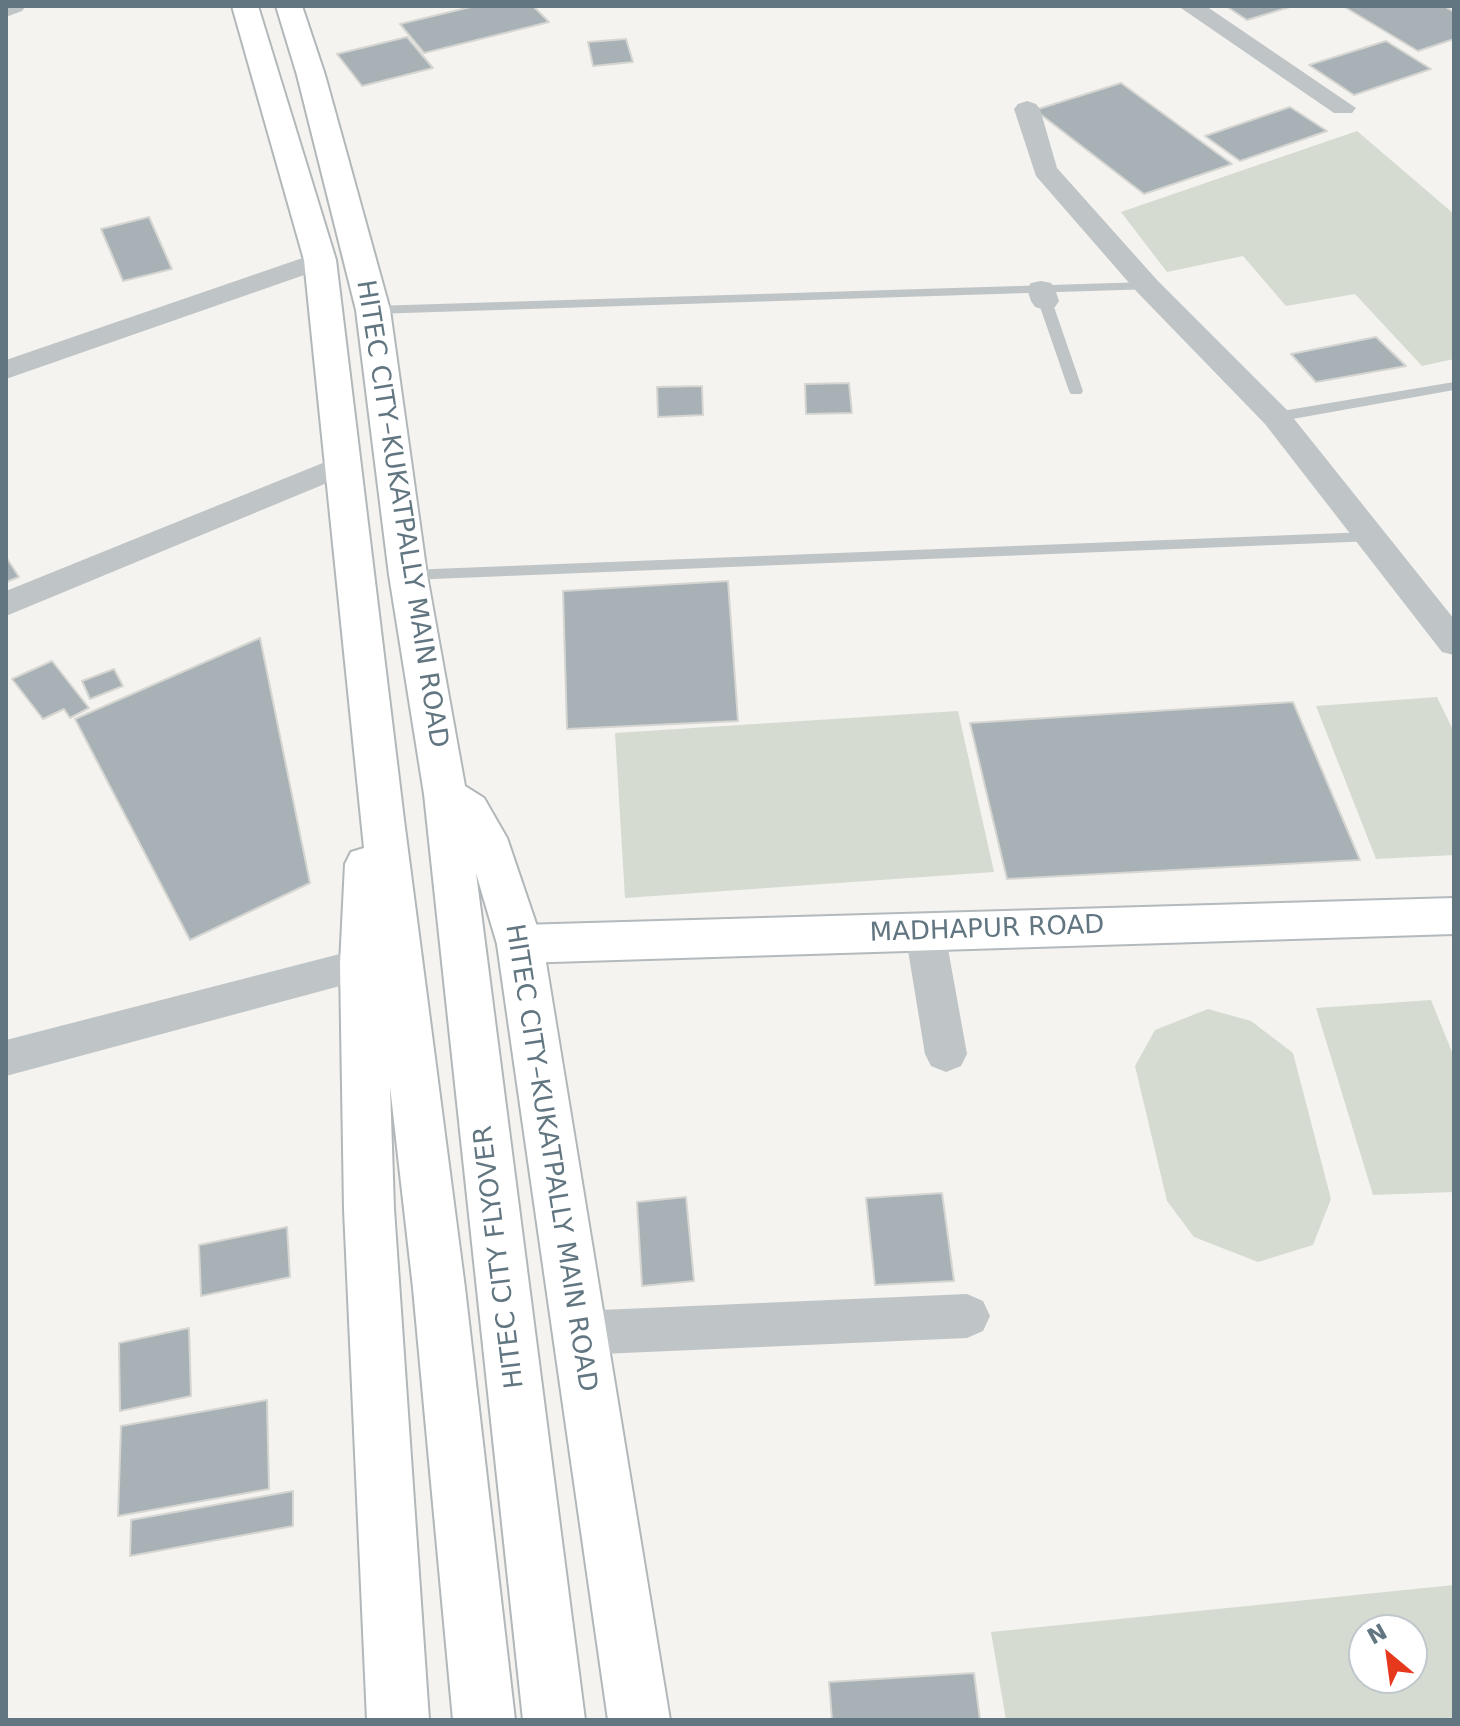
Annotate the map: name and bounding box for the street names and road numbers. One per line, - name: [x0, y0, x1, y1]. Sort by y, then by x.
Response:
- street label: HITEC CITY–KUKATPALLY MAIN ROAD: [349, 278, 453, 750]
- street label: MADHAPUR ROAD: [869, 910, 1105, 950]
- street label: HITEC CITY–KUKATPALLY MAIN ROAD: [498, 922, 602, 1394]
- street label: HITEC CITY FLYOVER: [468, 1124, 532, 1390]

